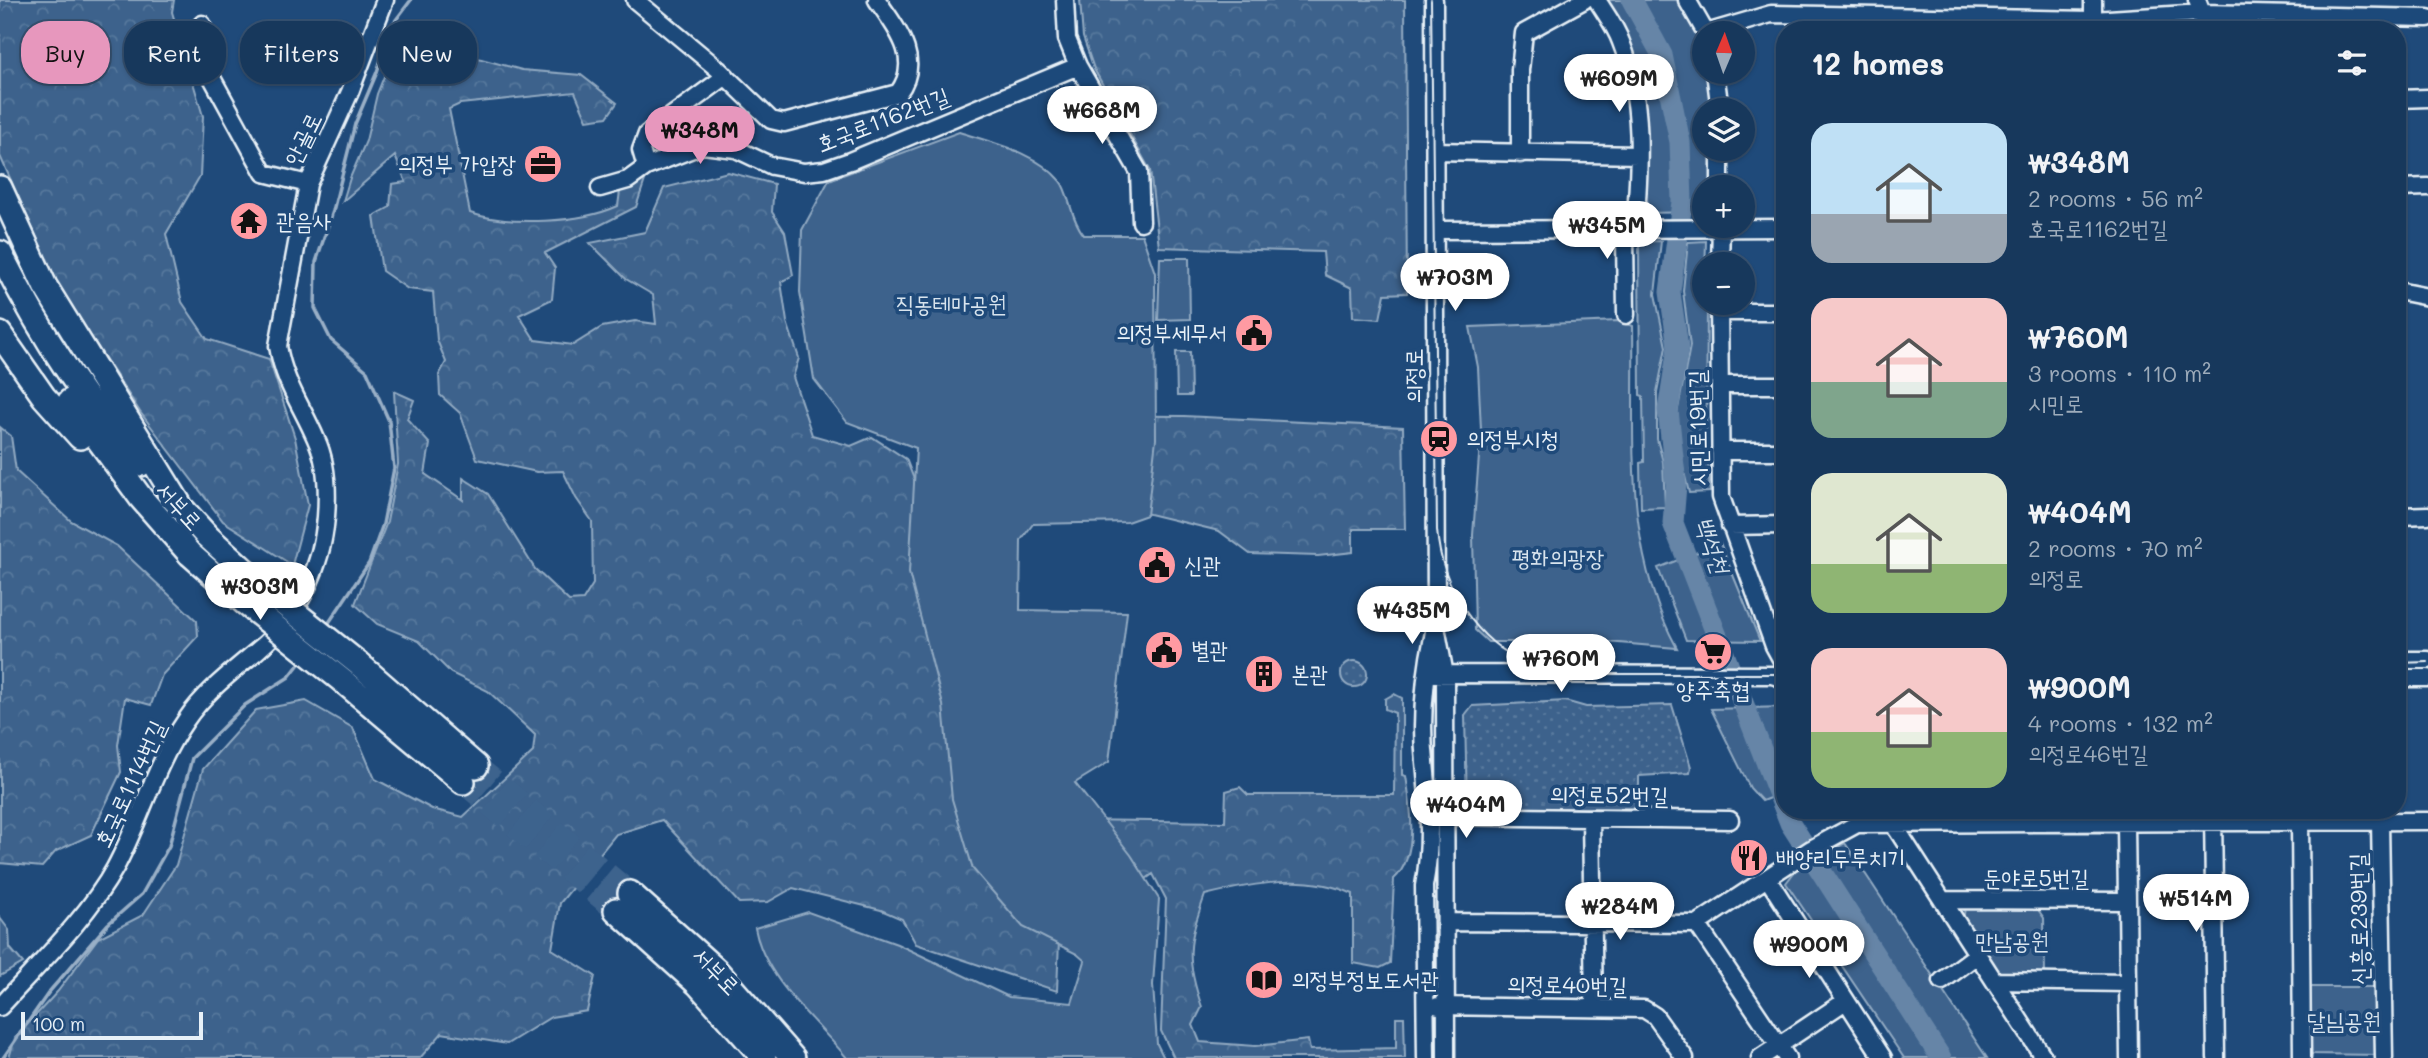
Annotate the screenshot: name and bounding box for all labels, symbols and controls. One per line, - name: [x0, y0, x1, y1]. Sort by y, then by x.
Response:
- chip: Buy: [21, 21, 110, 84]
- chip: Rent: [124, 21, 226, 84]
- chip: Filters: [240, 21, 364, 84]
- chip: New: [378, 21, 477, 84]
- north arrow: [1692, 21, 1755, 84]
- map controls: [1692, 21, 1755, 315]
- text: 12 homes: [1811, 43, 1944, 83]
- icon: filters: [2333, 44, 2371, 82]
- pin: ₩609M: [1570, 54, 1668, 114]
- text: ₩609M: [1580, 62, 1658, 92]
- street label: 호국로1162번길: [812, 80, 953, 158]
- pin: ₩668M: [1053, 86, 1151, 146]
- text: ₩668M: [1063, 94, 1141, 124]
- button: layers: [1692, 98, 1755, 161]
- pin: ₩348M: [651, 106, 749, 166]
- street label: 안골로: [276, 107, 328, 170]
- text: ₩348M: [661, 114, 739, 144]
- text: ₩348M: [2028, 141, 2130, 181]
- office icon: 의정부 가압장: [522, 143, 564, 185]
- place label: 의정부 가압장: [398, 148, 516, 178]
- icon: home: [1867, 151, 1951, 235]
- button: +: [1692, 175, 1755, 238]
- text: 2 rooms · 56 m²: [2028, 183, 2203, 213]
- temple icon: 관음사: [228, 200, 270, 242]
- pin: ₩345M: [1558, 202, 1656, 261]
- place label: 관음사: [276, 205, 332, 235]
- text: ₩345M: [1568, 209, 1646, 239]
- text: 호국로1162번길: [2028, 213, 2168, 243]
- button: −: [1692, 252, 1755, 315]
- pin: ₩703M: [1406, 254, 1504, 313]
- text: ₩703M: [1416, 261, 1494, 291]
- park label: 직동테마공원: [895, 288, 1007, 318]
- public building icon: 의정부세무서: [1233, 312, 1275, 354]
- text: ₩760M: [2028, 316, 2129, 356]
- place label: 의정부세무서: [1116, 317, 1227, 347]
- icon: home: [1867, 326, 1951, 410]
- street label: 의정로: [1398, 348, 1428, 404]
- text: 3 rooms · 110 m²: [2028, 358, 2211, 388]
- street label: 시민로19번길: [1681, 370, 1713, 486]
- text: 시민로: [2028, 388, 2084, 418]
- station icon: 의정부시청: [1418, 418, 1460, 460]
- place label: 의정부시청: [1466, 423, 1559, 453]
- street label: 서부로: [150, 475, 209, 536]
- text: ₩404M: [2028, 491, 2132, 531]
- icon: home: [1867, 501, 1951, 585]
- water label: 백석천: [1689, 512, 1738, 579]
- text: 2 rooms · 70 m²: [2028, 533, 2203, 563]
- park label: 평화의광장: [1512, 542, 1604, 572]
- public building icon: 신관: [1136, 544, 1178, 586]
- place label: 신관: [1184, 549, 1221, 579]
- pin: ₩303M: [211, 562, 309, 622]
- text: 의정로: [2028, 563, 2084, 593]
- text: ₩303M: [221, 570, 299, 600]
- pin: ₩435M: [1363, 586, 1461, 646]
- text: ₩435M: [1373, 594, 1451, 624]
- public building icon: 별관: [1143, 629, 1185, 671]
- supermarket icon: 양주축협: [1692, 631, 1734, 673]
- place label: 별관: [1191, 634, 1228, 664]
- pin: ₩760M: [1512, 634, 1610, 694]
- text: ₩760M: [1522, 642, 1600, 672]
- building icon: 본관: [1243, 653, 1285, 695]
- place label: 본관: [1291, 658, 1328, 688]
- text: ₩900M: [2028, 666, 2131, 706]
- place label: 양주축협: [1676, 674, 1750, 704]
- icon: home: [1867, 676, 1951, 760]
- text: 4 rooms · 132 m²: [2028, 708, 2213, 738]
- street label: 호국로1114번길: [87, 715, 172, 852]
- text: 의정로46번길: [2028, 738, 2148, 768]
- street label: 의정로52번길: [1549, 778, 1669, 810]
- pin: ₩404M: [1417, 780, 1515, 840]
- text: ₩404M: [1426, 788, 1506, 818]
- restaurant icon: 배양리두루치기: [1728, 837, 1770, 879]
- place label: 배양리두루치기: [1776, 842, 1906, 872]
- street label: 신흥로239번길: [2342, 853, 2374, 985]
- street label: 둔야로5번길: [1983, 862, 2089, 892]
- pin: ₩514M: [2147, 874, 2245, 934]
- text: ₩514M: [2159, 882, 2233, 912]
- pin: ₩284M: [1571, 883, 1669, 942]
- text: ₩284M: [1581, 890, 1659, 920]
- pin: ₩900M: [1760, 920, 1858, 980]
- park label: 만남공원: [1975, 925, 2049, 955]
- text: ₩900M: [1769, 928, 1849, 958]
- street label: 서부로: [687, 940, 747, 1001]
- library icon: 의정부정보도서관: [1243, 959, 1285, 1001]
- place label: 의정부정보도서관: [1291, 964, 1439, 994]
- street label: 의정로40번길: [1507, 968, 1627, 1000]
- park label: 달님공원: [2307, 1005, 2381, 1035]
- scale bar: [21, 1009, 203, 1041]
- text: 100 m: [32, 1011, 85, 1036]

